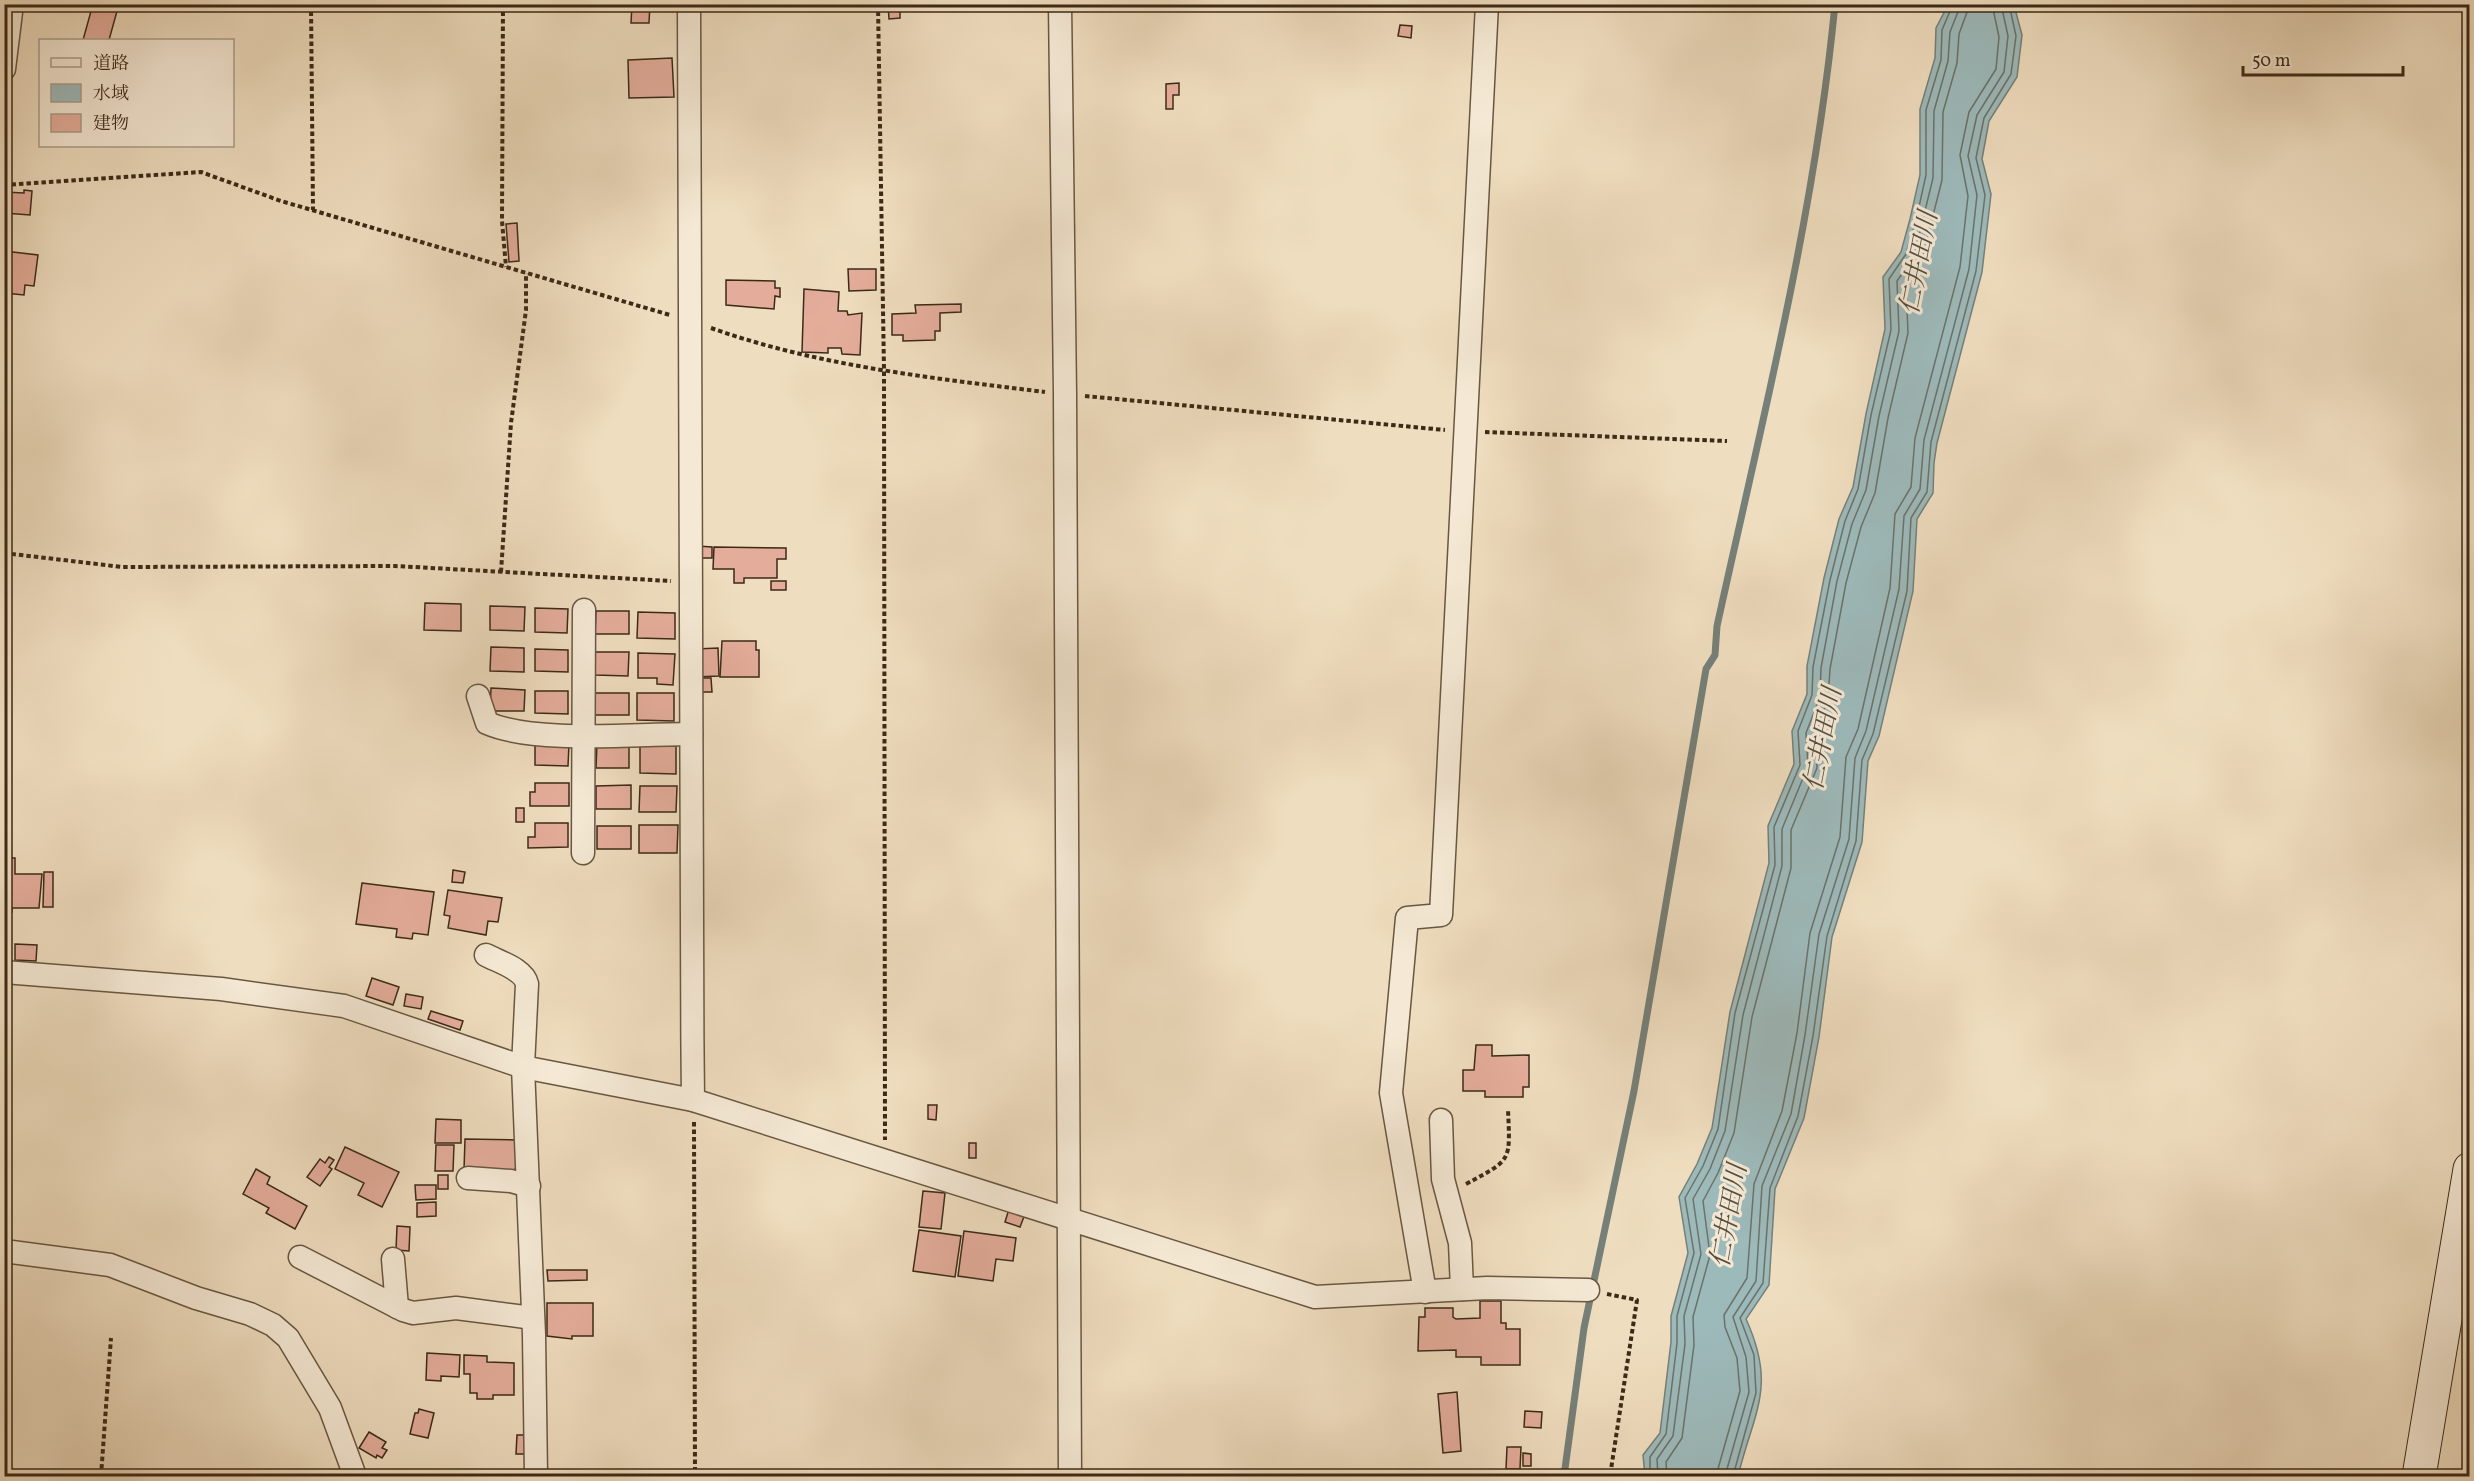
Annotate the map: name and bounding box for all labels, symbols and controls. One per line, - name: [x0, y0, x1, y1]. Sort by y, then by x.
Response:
- legend: [39, 39, 234, 147]
- scale bar: [2243, 39, 2404, 77]
- text: 50 m: [2252, 49, 2291, 74]
- text: 道路: [93, 52, 129, 77]
- text: 水域: [93, 82, 129, 107]
- text: 建物: [93, 112, 129, 137]
- water label: 仁井田川: [1892, 206, 1948, 317]
- water label: 仁井田川: [1796, 682, 1852, 793]
- water label: 仁井田川: [1703, 1159, 1757, 1270]

